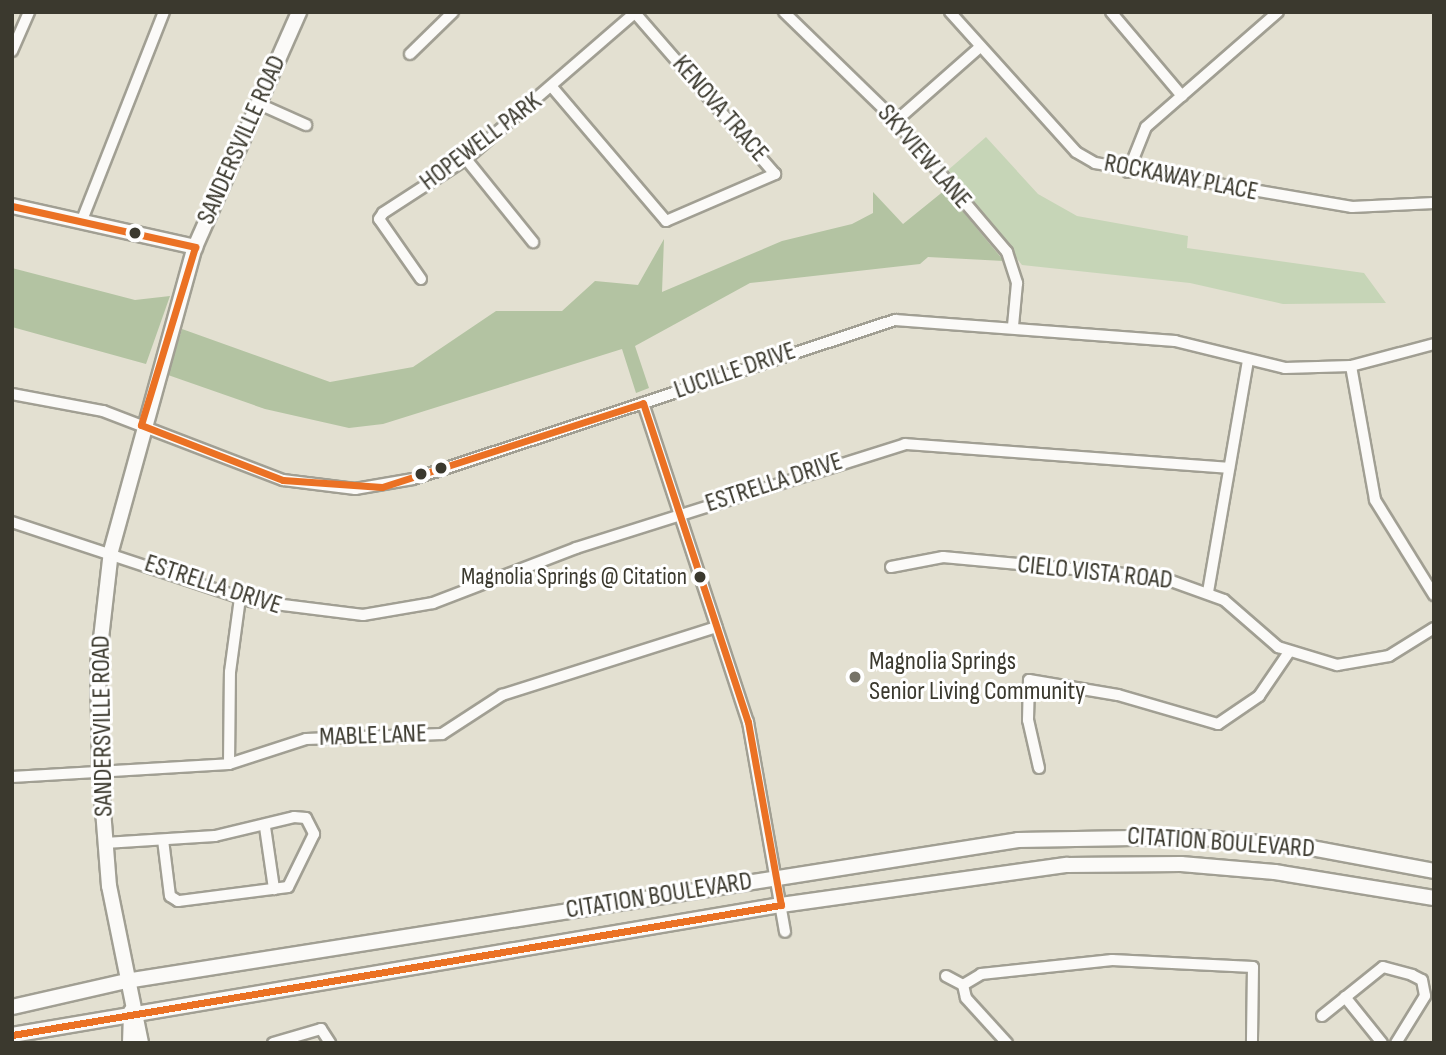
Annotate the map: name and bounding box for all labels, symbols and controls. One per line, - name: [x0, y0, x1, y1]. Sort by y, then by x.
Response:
- street label: KENOVA TRACE: [665, 49, 775, 169]
- street label: SANDERSVILLE ROAD: [191, 51, 293, 229]
- street label: HOPEWELL PARK: [414, 86, 548, 198]
- street label: SKYVIEW LANE: [870, 99, 978, 215]
- street label: ROCKAWAY PLACE: [1101, 148, 1261, 208]
- unlabelled marker: [128, 226, 142, 240]
- street label: LUCILLE DRIVE: [670, 336, 800, 406]
- street label: ESTRELLA DRIVE: [702, 446, 846, 520]
- unlabelled marker: [434, 461, 448, 475]
- unlabelled marker: [414, 467, 428, 481]
- street label: ESTRELLA DRIVE: [141, 548, 285, 622]
- street label: CIELO VISTA ROAD: [1016, 549, 1174, 597]
- place label: Magnolia Springs @ Citation: [461, 563, 687, 591]
- marker: Magnolia Springs @ Citation: [693, 570, 707, 584]
- street label: SANDERSVILLE ROAD: [86, 635, 120, 817]
- place label: Magnolia Springs Senior Living Community: [869, 646, 1085, 708]
- marker: Magnolia Springs Senior Living Community: [847, 669, 863, 685]
- street label: MABLE LANE: [319, 719, 427, 753]
- street label: CITATION BOULEVARD: [1126, 821, 1316, 865]
- street label: CITATION BOULEVARD: [564, 866, 754, 926]

